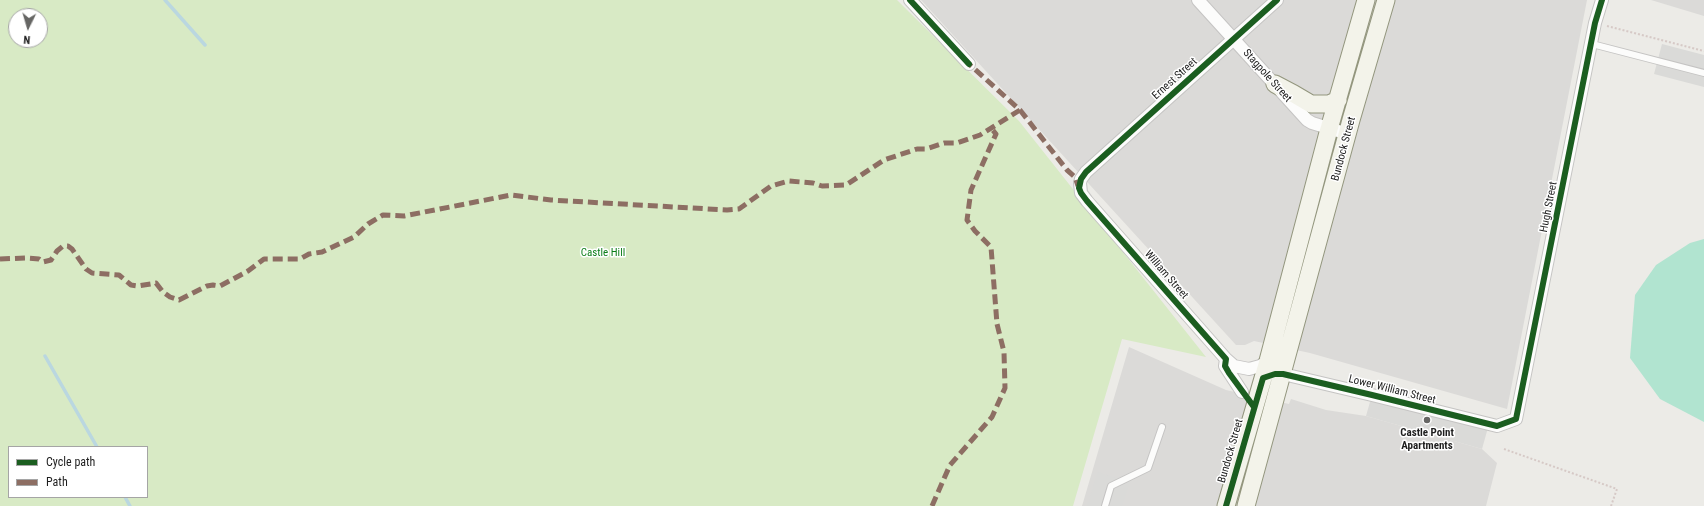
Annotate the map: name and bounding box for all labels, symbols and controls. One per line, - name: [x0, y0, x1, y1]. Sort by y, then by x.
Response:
- north arrow: [8, 8, 48, 48]
- text: N: [23, 33, 31, 46]
- street label: Stagpole Street: [1240, 47, 1294, 105]
- street label: Ernest Street: [1150, 55, 1200, 103]
- street label: Bundock Street: [1329, 115, 1359, 183]
- street label: Hugh Street: [1538, 181, 1560, 233]
- park label: Castle Hill: [581, 246, 625, 260]
- street label: William Street: [1141, 248, 1191, 302]
- street label: Lower William Street: [1347, 373, 1437, 407]
- marker: Castle Point Apartments: [1422, 415, 1432, 425]
- street label: Bundock Street: [1216, 417, 1246, 485]
- place label: Castle Point Apartments: [1400, 426, 1454, 452]
- legend: [8, 446, 148, 498]
- text: Cycle path: [46, 455, 95, 469]
- text: Path: [46, 475, 68, 489]

